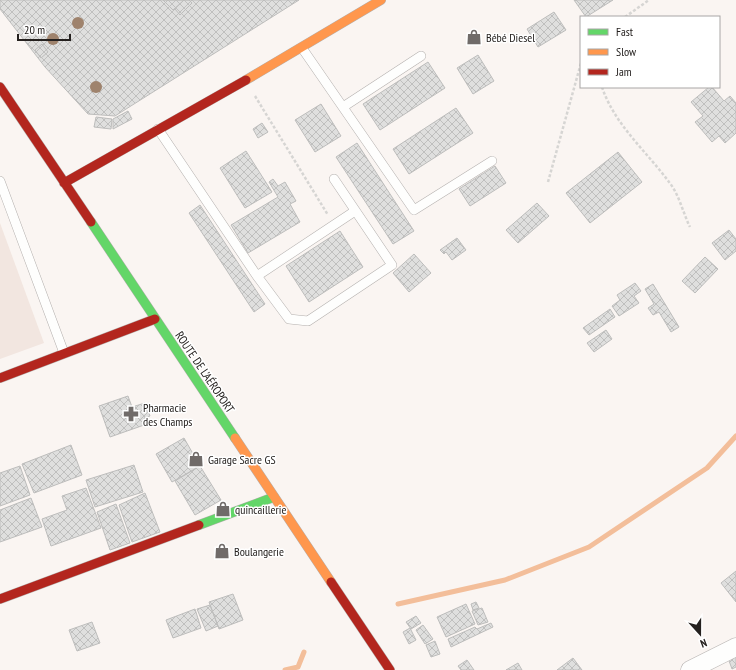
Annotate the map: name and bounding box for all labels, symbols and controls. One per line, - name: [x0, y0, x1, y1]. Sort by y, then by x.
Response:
- scale bar: [18, 16, 70, 42]
- legend: [580, 16, 720, 88]
- text: 20 m: [24, 22, 45, 37]
- text: Fast: [616, 24, 634, 39]
- shop icon: Bébé Diesel: [465, 28, 483, 46]
- place label: Bébé Diesel: [486, 30, 535, 45]
- text: Slow: [616, 44, 637, 59]
- text: Jam: [615, 64, 632, 79]
- street label: ROUTE DE L'AÉROPORT: [172, 328, 238, 416]
- place label: Pharmacie des Champs: [143, 400, 192, 429]
- pharmacy icon: Pharmacie des Champs: [122, 405, 140, 423]
- shop icon: Garage Sacre GS: [187, 450, 205, 468]
- place label: Garage Sacre GS: [208, 452, 276, 467]
- shop icon: quincaillerie: [214, 500, 232, 518]
- place label: quincaillerie: [235, 502, 286, 517]
- shop icon: Boulangerie: [213, 542, 231, 560]
- place label: Boulangerie: [234, 544, 284, 559]
- north arrow: [680, 614, 720, 654]
- text: N: [698, 636, 709, 651]

